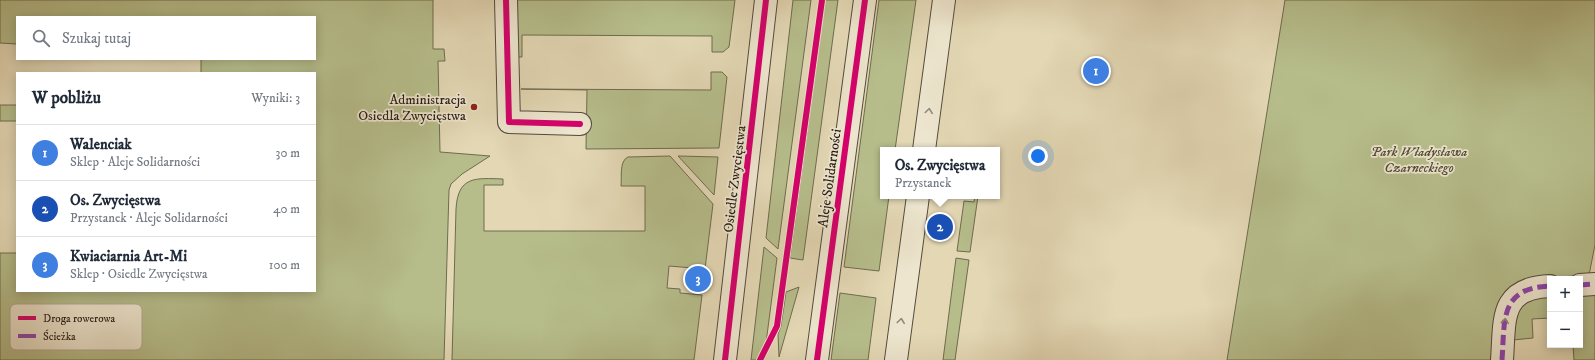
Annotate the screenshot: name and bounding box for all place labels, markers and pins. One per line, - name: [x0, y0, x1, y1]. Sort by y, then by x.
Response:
- pin: 1: [1083, 56, 1109, 86]
- place label: Administracja Osiedla Zwycięstwa: [358, 91, 466, 125]
- marker: Administracja Osiedla Zwycięstwa: [469, 102, 479, 112]
- pin: 2: [927, 212, 953, 242]
- pin: 3: [685, 264, 711, 294]

